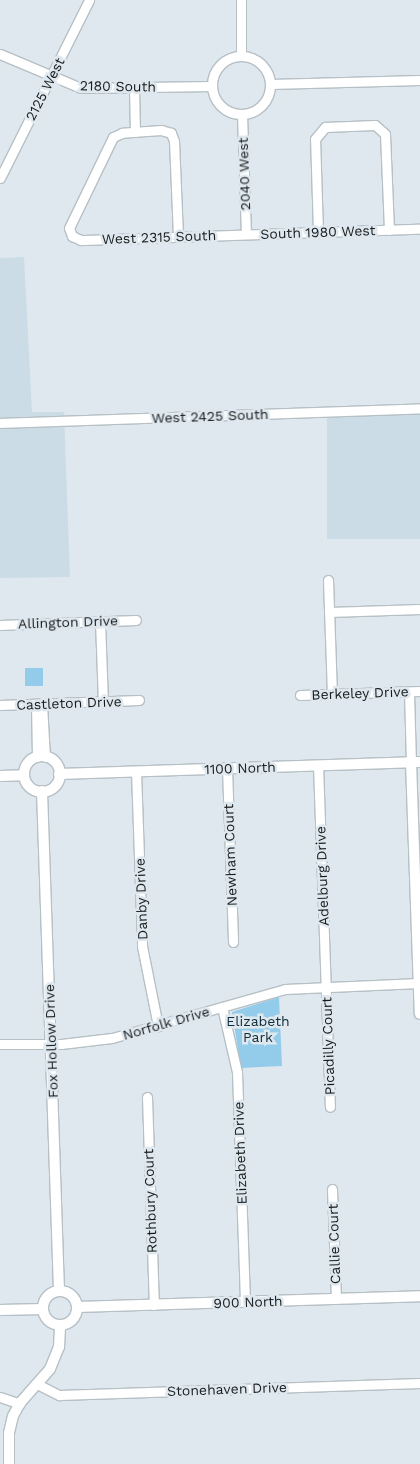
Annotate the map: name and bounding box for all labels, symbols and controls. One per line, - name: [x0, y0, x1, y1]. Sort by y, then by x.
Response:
- street label: 2125 West: [22, 54, 68, 124]
- street label: 2180 South: [80, 77, 156, 95]
- street label: 2040 West: [234, 137, 254, 211]
- street label: South 1980 West: [260, 222, 376, 242]
- street label: West 2315 South: [102, 227, 216, 247]
- street label: West 2425 South: [151, 406, 269, 426]
- street label: Allington Drive: [18, 612, 118, 632]
- street label: Berkeley Drive: [311, 683, 409, 703]
- street label: Castleton Drive: [16, 693, 122, 713]
- street label: 1100 North: [204, 758, 276, 778]
- street label: Newham Court: [220, 804, 240, 906]
- street label: Adelburg Drive: [312, 826, 332, 926]
- street label: Danby Drive: [131, 858, 151, 940]
- street label: Fox Hollow Drive: [41, 983, 61, 1099]
- street label: Picadilly Court: [318, 996, 338, 1096]
- street label: Norfolk Drive: [121, 1003, 211, 1043]
- park label: Elizabeth Park: [226, 1013, 290, 1046]
- street label: Elizabeth Drive: [230, 1101, 250, 1205]
- street label: Rothbury Court: [140, 1148, 160, 1254]
- street label: Callie Court: [324, 1203, 344, 1285]
- street label: 900 North: [213, 1292, 283, 1312]
- street label: Stonehaven Drive: [167, 1379, 287, 1399]

